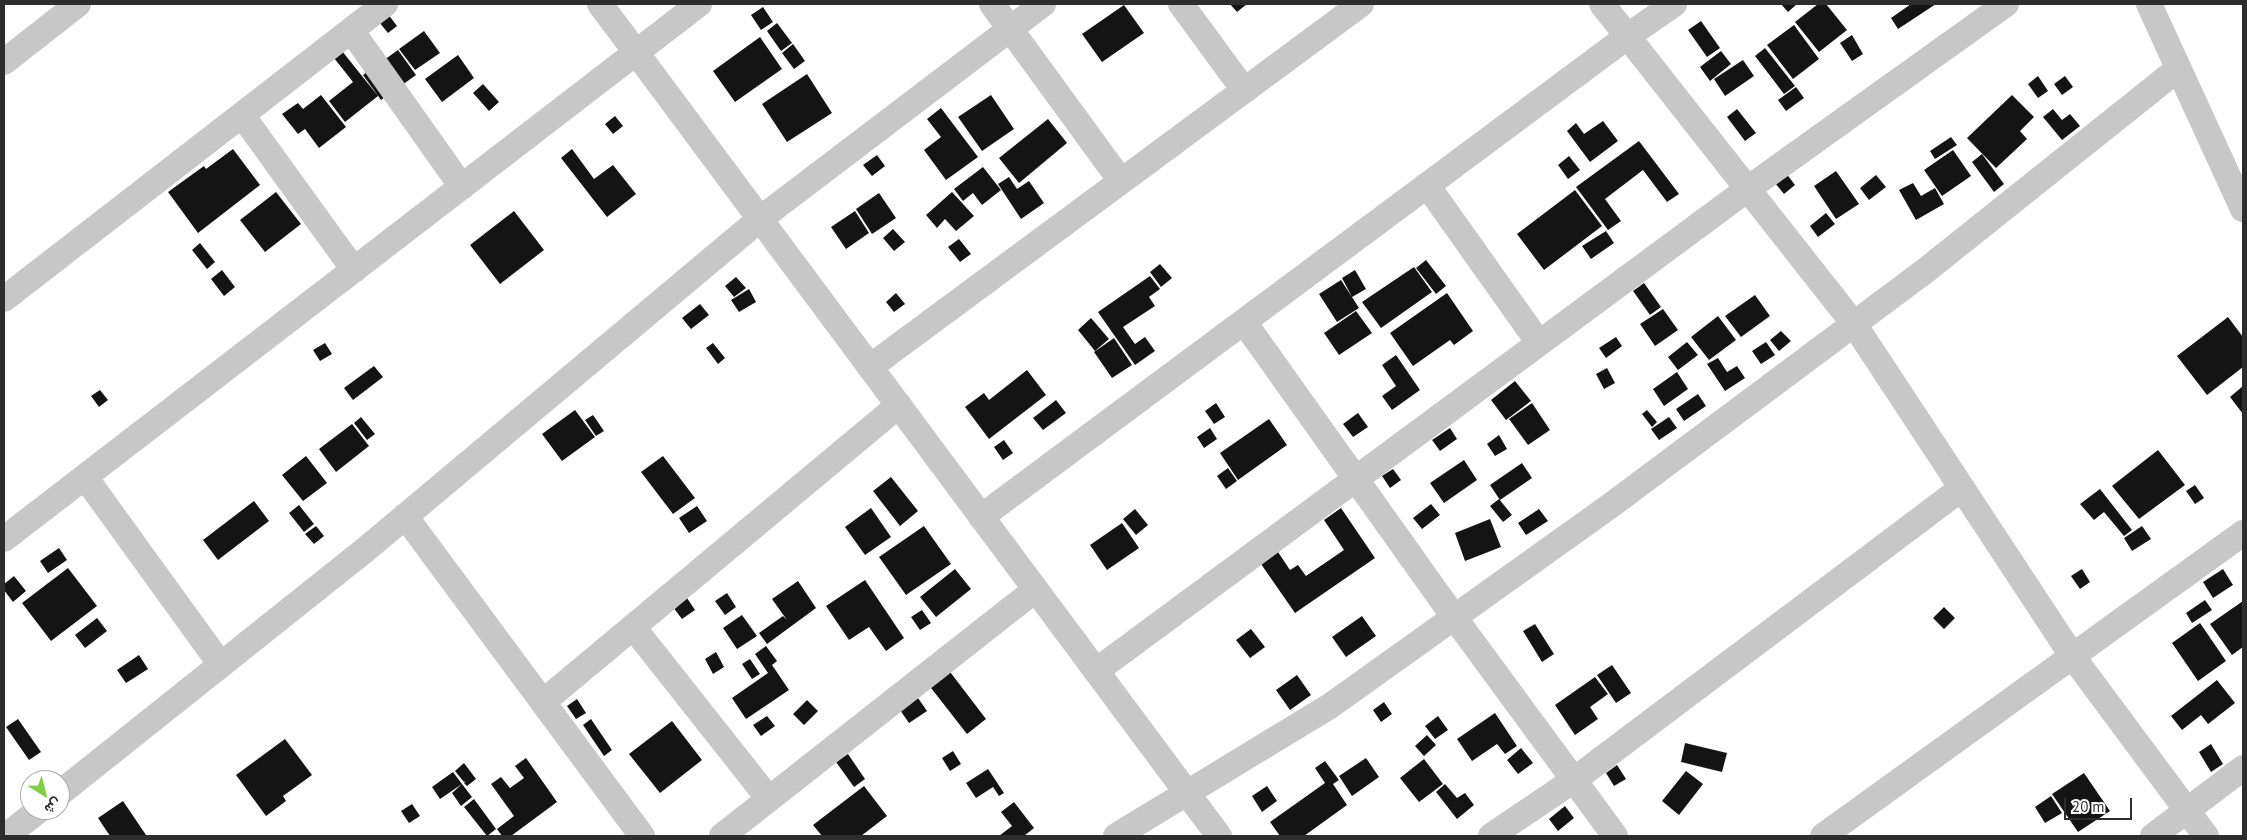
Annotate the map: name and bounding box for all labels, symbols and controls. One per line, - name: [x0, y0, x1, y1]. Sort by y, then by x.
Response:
- north arrow: [20, 770, 70, 820]
- scale bar: [2067, 788, 2134, 820]
- text: ش: [41, 794, 65, 819]
- text: 20 m: [2072, 797, 2105, 816]

